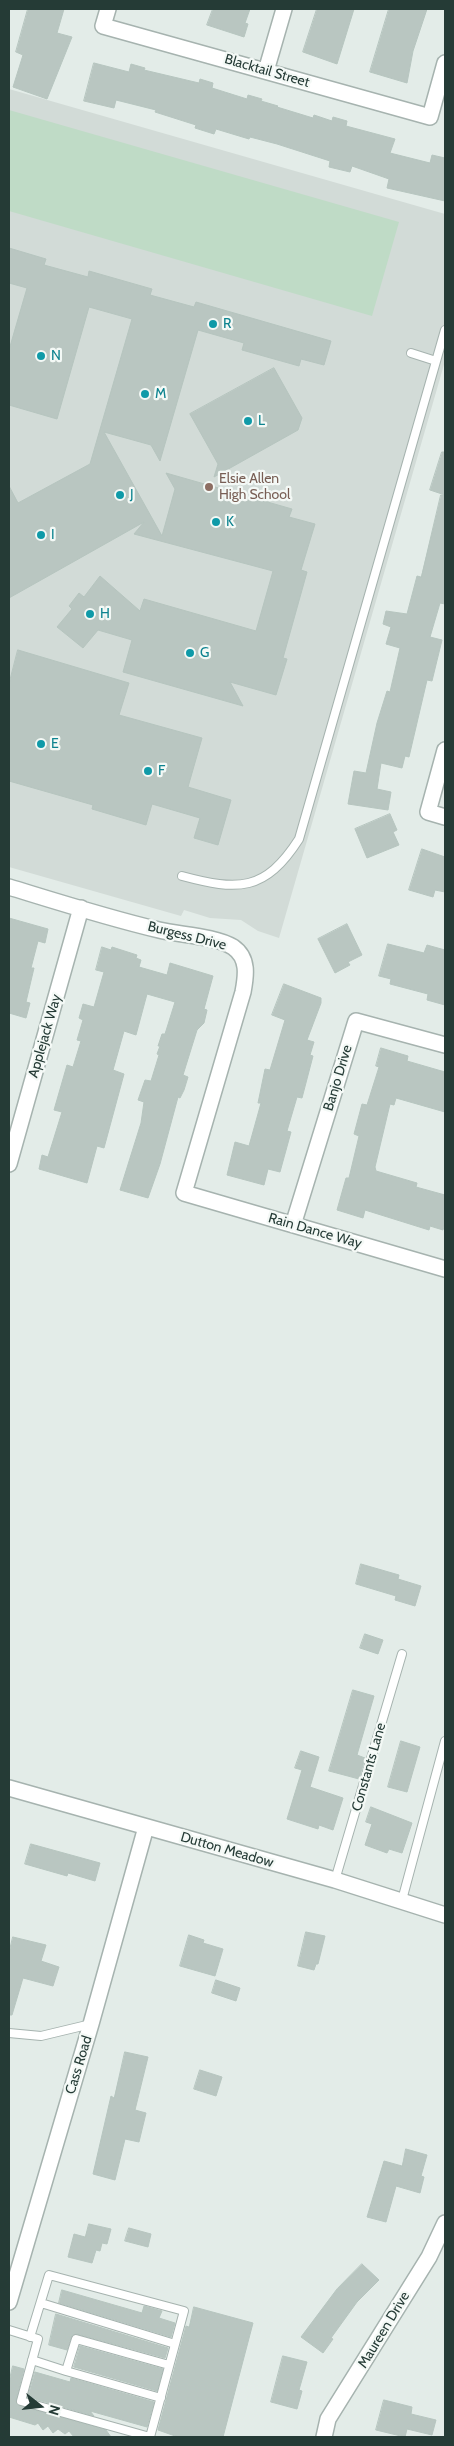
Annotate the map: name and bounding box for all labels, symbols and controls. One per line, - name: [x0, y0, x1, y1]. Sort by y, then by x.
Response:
- street label: Blacktail Street: [223, 51, 311, 91]
- place label: R: [223, 316, 231, 332]
- marker: R: [207, 318, 219, 330]
- place label: N: [51, 348, 61, 364]
- marker: N: [35, 350, 47, 362]
- place label: M: [155, 386, 166, 402]
- marker: M: [139, 388, 151, 400]
- place label: L: [258, 413, 265, 429]
- marker: L: [242, 415, 254, 427]
- place label: Elsie Allen High School: [219, 471, 290, 504]
- marker: Elsie Allen High School: [203, 481, 215, 493]
- place label: J: [130, 487, 134, 503]
- marker: J: [114, 489, 126, 501]
- place label: K: [226, 514, 234, 530]
- marker: K: [210, 516, 222, 528]
- place label: I: [51, 527, 55, 543]
- marker: I: [35, 529, 47, 541]
- place label: H: [100, 606, 110, 622]
- marker: H: [84, 608, 96, 620]
- place label: G: [200, 645, 209, 661]
- marker: G: [184, 647, 196, 659]
- place label: E: [51, 736, 59, 752]
- marker: E: [35, 738, 47, 750]
- place label: F: [158, 763, 165, 779]
- marker: F: [142, 765, 154, 777]
- street label: Burgess Drive: [146, 918, 228, 954]
- street label: Applejack Way: [25, 992, 65, 1080]
- street label: Banjo Drive: [320, 1043, 356, 1113]
- street label: Rain Dance Way: [266, 1210, 364, 1252]
- street label: Constants Lane: [348, 1721, 390, 1813]
- street label: Dutton Meadow: [178, 1829, 276, 1871]
- street label: Cass Road: [62, 2034, 96, 2096]
- street label: Maureen Drive: [355, 2289, 413, 2371]
- north arrow: [15, 2381, 65, 2431]
- text: N: [44, 2403, 64, 2417]

